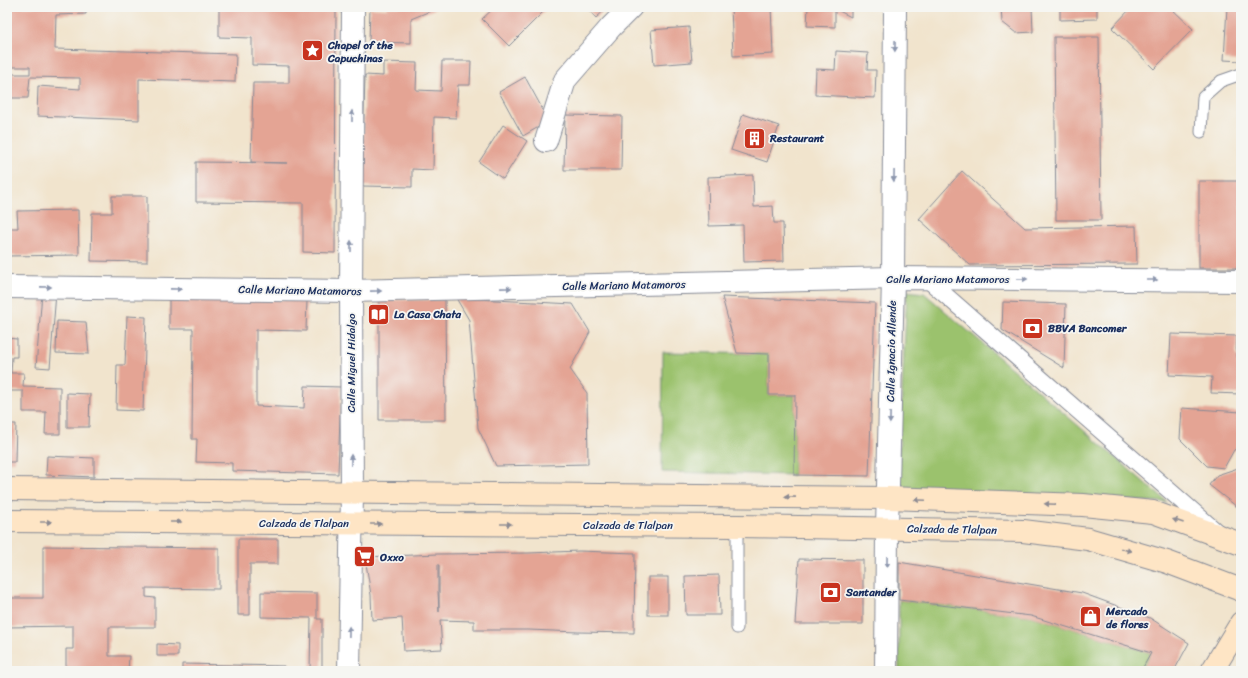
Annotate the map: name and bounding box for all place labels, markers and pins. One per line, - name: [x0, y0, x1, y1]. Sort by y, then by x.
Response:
- place label: Chapel of the Capuchinas: [327, 36, 393, 68]
- place icon: Chapel of the Capuchinas: [299, 38, 325, 64]
- building icon: Restaurant: [742, 125, 768, 151]
- place label: Restaurant: [769, 129, 825, 148]
- library icon: La Casa Chata: [366, 301, 392, 327]
- place label: La Casa Chata: [394, 305, 462, 324]
- bank icon: BBVA Bancomer: [1020, 315, 1046, 341]
- place label: BBVA Bancomer: [1048, 319, 1128, 338]
- supermarket icon: Oxxo: [352, 544, 378, 570]
- place label: Oxxo: [379, 548, 404, 567]
- bank icon: Santander: [817, 579, 843, 605]
- place label: Santander: [845, 583, 898, 602]
- place label: Mercado de flores: [1105, 602, 1150, 634]
- shop icon: Mercado de flores: [1078, 604, 1104, 630]

